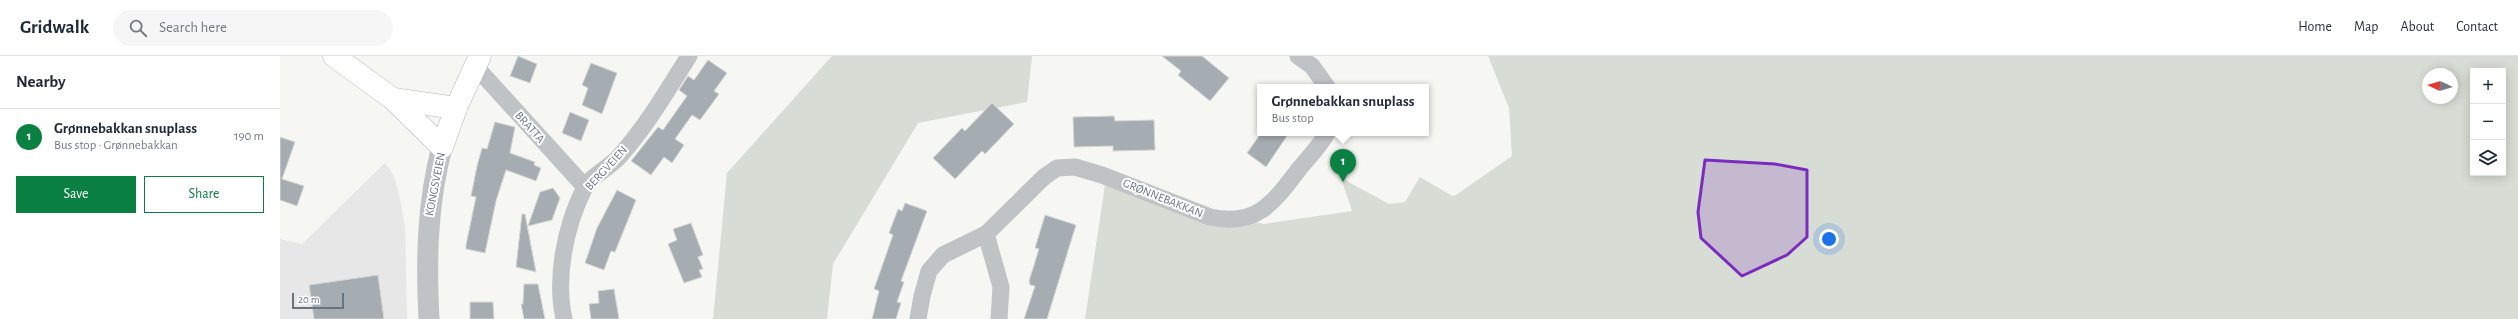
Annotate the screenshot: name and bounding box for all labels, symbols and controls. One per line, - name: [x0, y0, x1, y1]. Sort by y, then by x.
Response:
- search box: [113, 10, 393, 46]
- icon: search: [127, 17, 149, 39]
- text: Gridwalk: [20, 18, 89, 37]
- text: Search here: [159, 20, 227, 35]
- text: Home: [2298, 20, 2332, 34]
- text: Map: [2354, 20, 2378, 34]
- text: About: [2400, 20, 2434, 34]
- text: Contact: [2456, 20, 2498, 34]
- north arrow: [2422, 68, 2458, 104]
- map controls: [2470, 68, 2506, 176]
- button: +: [2470, 68, 2506, 104]
- text: Nearby: [16, 73, 66, 90]
- popup: [1257, 84, 1429, 136]
- text: Grønnebakkan snuplass: [1272, 94, 1414, 109]
- button: −: [2470, 104, 2506, 140]
- street label: BRATTA: [513, 109, 547, 145]
- text: Bus stop: [1272, 112, 1314, 125]
- text: Grønnebakkan snuplass: [54, 121, 197, 136]
- text: 1: [27, 130, 31, 143]
- text: 190 m: [234, 130, 264, 143]
- text: Bus stop · Grønnebakkan: [54, 139, 178, 152]
- button: layers: [2470, 140, 2506, 176]
- street label: BERGVEIEN: [583, 144, 629, 192]
- pin: 1: [1330, 149, 1356, 182]
- street label: KONGSVEIEN: [423, 151, 447, 217]
- button: Save: [16, 176, 136, 213]
- button: Share: [144, 176, 264, 213]
- street label: GRØNNEBAKKAN: [1121, 176, 1205, 220]
- your location: [1819, 229, 1839, 249]
- scale bar: [292, 291, 344, 310]
- text: 20 m: [298, 294, 319, 305]

